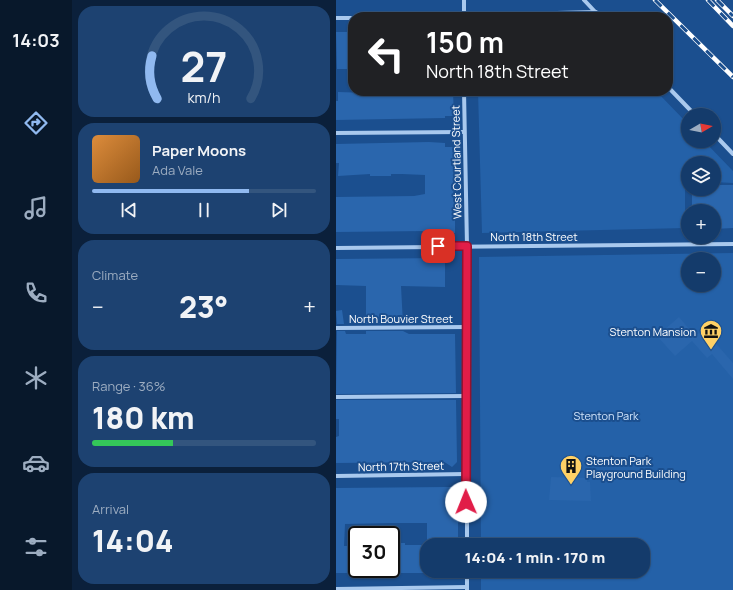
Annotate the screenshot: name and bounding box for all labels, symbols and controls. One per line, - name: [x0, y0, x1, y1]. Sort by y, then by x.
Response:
- text: 150 m: [426, 23, 504, 61]
- text: 14:03: [12, 28, 60, 52]
- icon: left: [360, 28, 412, 80]
- text: 27: [181, 38, 227, 94]
- text: North 18th Street: [426, 59, 569, 83]
- text: km/h: [187, 88, 221, 107]
- street label: West Courtland Street: [448, 105, 464, 219]
- north arrow: [681, 108, 721, 148]
- map controls: [681, 108, 721, 292]
- icon: directions: [22, 109, 50, 137]
- text: Paper Moons: [152, 140, 246, 161]
- button: layers: [681, 156, 721, 196]
- text: Ada Vale: [152, 161, 203, 179]
- icon: music: [22, 194, 50, 222]
- icon: previous: [118, 199, 140, 221]
- icon: pause: [193, 199, 215, 221]
- icon: next: [268, 199, 290, 221]
- button: +: [681, 204, 721, 244]
- pin: [421, 229, 455, 263]
- street label: North 18th Street: [490, 229, 578, 244]
- icon: arrive: [427, 235, 449, 257]
- button: −: [681, 252, 721, 292]
- text: Climate: [92, 266, 138, 284]
- icon: phone: [22, 279, 50, 307]
- text: 23°: [179, 286, 228, 327]
- text: −: [92, 292, 104, 322]
- text: +: [303, 292, 316, 322]
- street label: North Bouvier Street: [349, 311, 453, 326]
- museum icon: Stenton Mansion: [698, 318, 724, 351]
- place label: Stenton Mansion: [610, 324, 696, 339]
- icon: climate: [22, 364, 50, 392]
- text: Range · 36%: [92, 377, 166, 395]
- text: 180 km: [92, 397, 195, 438]
- park label: Stenton Park: [573, 408, 639, 423]
- icon: car: [22, 449, 50, 477]
- building icon: Stenton Park Playground Building: [558, 453, 584, 486]
- place label: Stenton Park Playground Building: [586, 453, 686, 481]
- street label: North 17th Street: [358, 458, 444, 474]
- position arrow: [445, 481, 487, 523]
- text: Arrival: [92, 500, 129, 518]
- text: 14:04: [92, 520, 173, 561]
- speed limit sign: 30: [348, 526, 400, 578]
- icon: filters: [22, 533, 50, 561]
- text: 14:04 · 1 min · 170 m: [465, 547, 605, 568]

